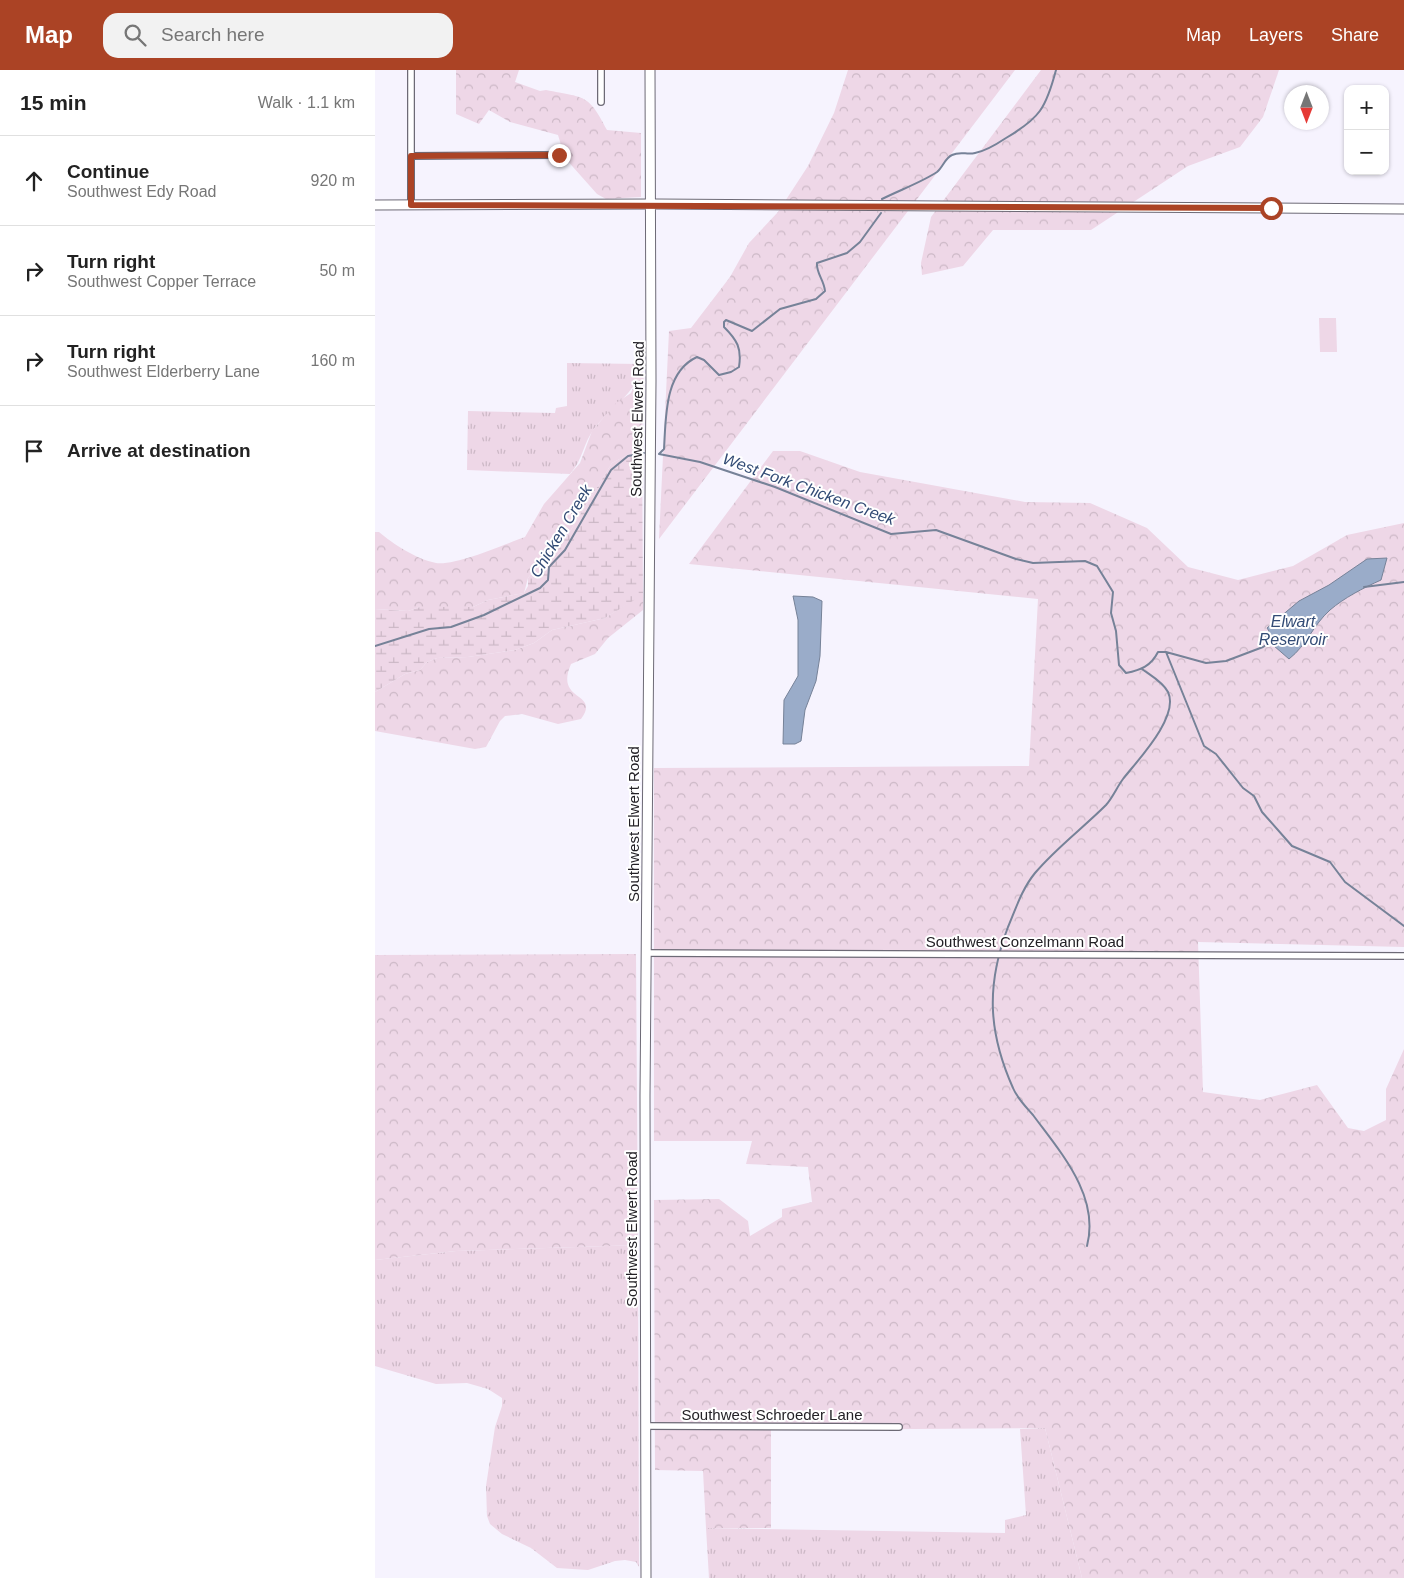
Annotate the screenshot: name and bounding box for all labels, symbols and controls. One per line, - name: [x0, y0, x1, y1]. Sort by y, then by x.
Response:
- search box: [103, 13, 453, 58]
- text: Map: [25, 21, 73, 48]
- icon: search: [121, 21, 149, 49]
- text: Search here: [161, 24, 265, 45]
- text: Map: [1186, 25, 1221, 45]
- text: Layers: [1249, 25, 1303, 45]
- text: Share: [1331, 25, 1379, 45]
- north arrow: [1284, 85, 1329, 130]
- map controls: [1344, 85, 1389, 175]
- button: +: [1344, 85, 1389, 130]
- text: 15 min: [20, 91, 87, 114]
- text: Walk · 1.1 km: [258, 94, 355, 111]
- button: −: [1344, 130, 1389, 175]
- route end: [548, 144, 571, 167]
- text: Continue: [67, 161, 149, 182]
- icon: ahead: [20, 167, 48, 195]
- text: 920 m: [311, 172, 355, 189]
- text: Southwest Edy Road: [67, 183, 216, 200]
- route start: [1260, 197, 1283, 220]
- text: Turn right: [67, 251, 155, 272]
- icon: right: [20, 257, 48, 285]
- text: 50 m: [319, 262, 355, 279]
- text: Southwest Copper Terrace: [67, 273, 256, 290]
- text: Turn right: [67, 341, 155, 362]
- street label: Southwest Elwert Road: [627, 341, 647, 497]
- icon: right: [20, 347, 48, 375]
- text: 160 m: [311, 352, 355, 369]
- text: Southwest Elderberry Lane: [67, 363, 260, 380]
- icon: arrive: [20, 437, 48, 465]
- text: Arrive at destination: [67, 440, 251, 461]
- water label: West Fork Chicken Creek: [721, 450, 898, 528]
- water label: Chicken Creek: [527, 481, 596, 580]
- water label: Elwart Reservoir: [1259, 613, 1328, 648]
- street label: Southwest Elwert Road: [625, 746, 642, 902]
- street label: Southwest Conzelmann Road: [926, 933, 1124, 950]
- street label: Southwest Elwert Road: [623, 1151, 640, 1307]
- street label: Southwest Schroeder Lane: [682, 1406, 862, 1423]

